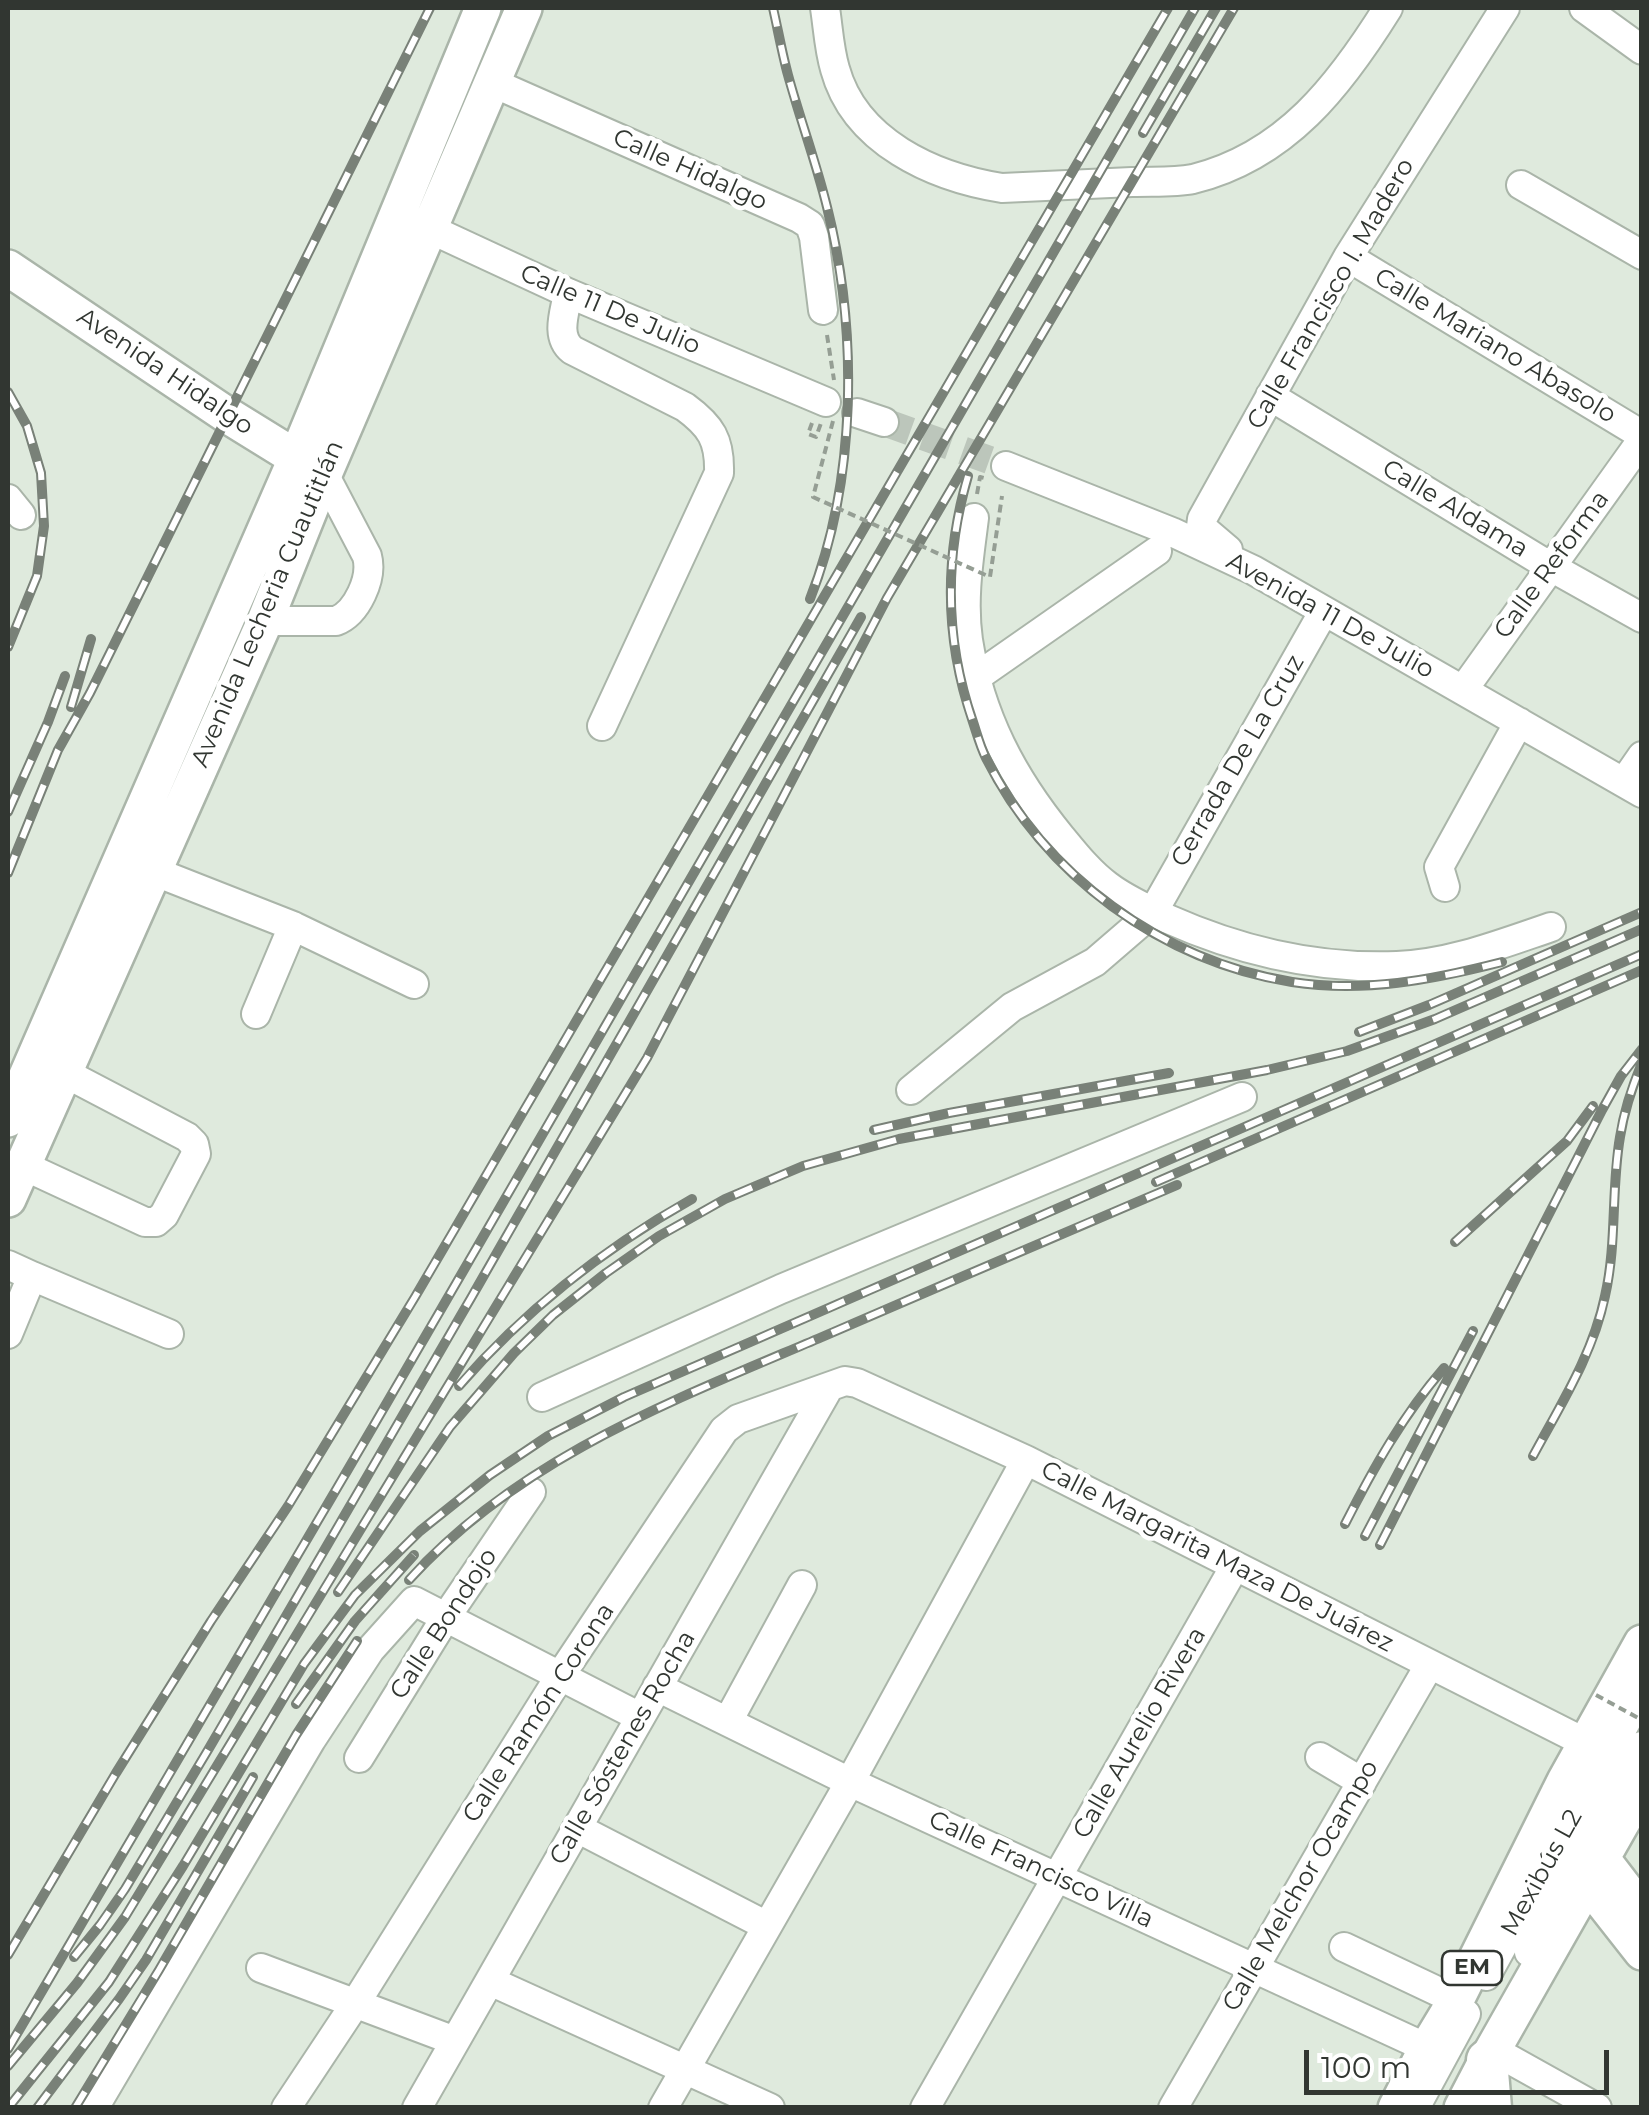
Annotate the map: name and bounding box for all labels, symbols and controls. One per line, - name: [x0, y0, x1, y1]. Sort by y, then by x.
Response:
- street label: Calle Hidalgo: [608, 123, 772, 217]
- street label: Calle Francisco I. Madero: [1241, 153, 1421, 435]
- street label: Calle 11 De Julio: [515, 259, 705, 361]
- street label: Calle Mariano Abasolo: [1369, 262, 1621, 430]
- street label: Avenida Hidalgo: [71, 302, 259, 442]
- street label: Avenida Lecheria Cuautitlán: [186, 436, 350, 772]
- street label: Calle Aldama: [1377, 454, 1533, 564]
- street label: Calle Reforma: [1488, 485, 1616, 645]
- street label: Avenida 11 De Julio: [1221, 546, 1439, 686]
- street label: Cerrada De La Cruz: [1165, 650, 1311, 872]
- street label: Calle Margarita Maza De Juárez: [1036, 1455, 1398, 1659]
- street label: Calle Bondojo: [384, 1543, 504, 1705]
- street label: Calle Ramón Corona: [457, 1598, 621, 1828]
- street label: Calle Aurelio Rivera: [1067, 1622, 1213, 1844]
- street label: Calle Sóstenes Rocha: [544, 1626, 702, 1870]
- street label: Calle Melchor Ocampo: [1217, 1755, 1385, 2017]
- street label: Mexibús L2: [1495, 1804, 1589, 1942]
- street label: Calle Francisco Villa: [924, 1805, 1158, 1935]
- road number: EM: [1442, 1951, 1502, 1985]
- scale bar: [1309, 2030, 1614, 2092]
- text: 100 m: [1321, 2049, 1411, 2086]

